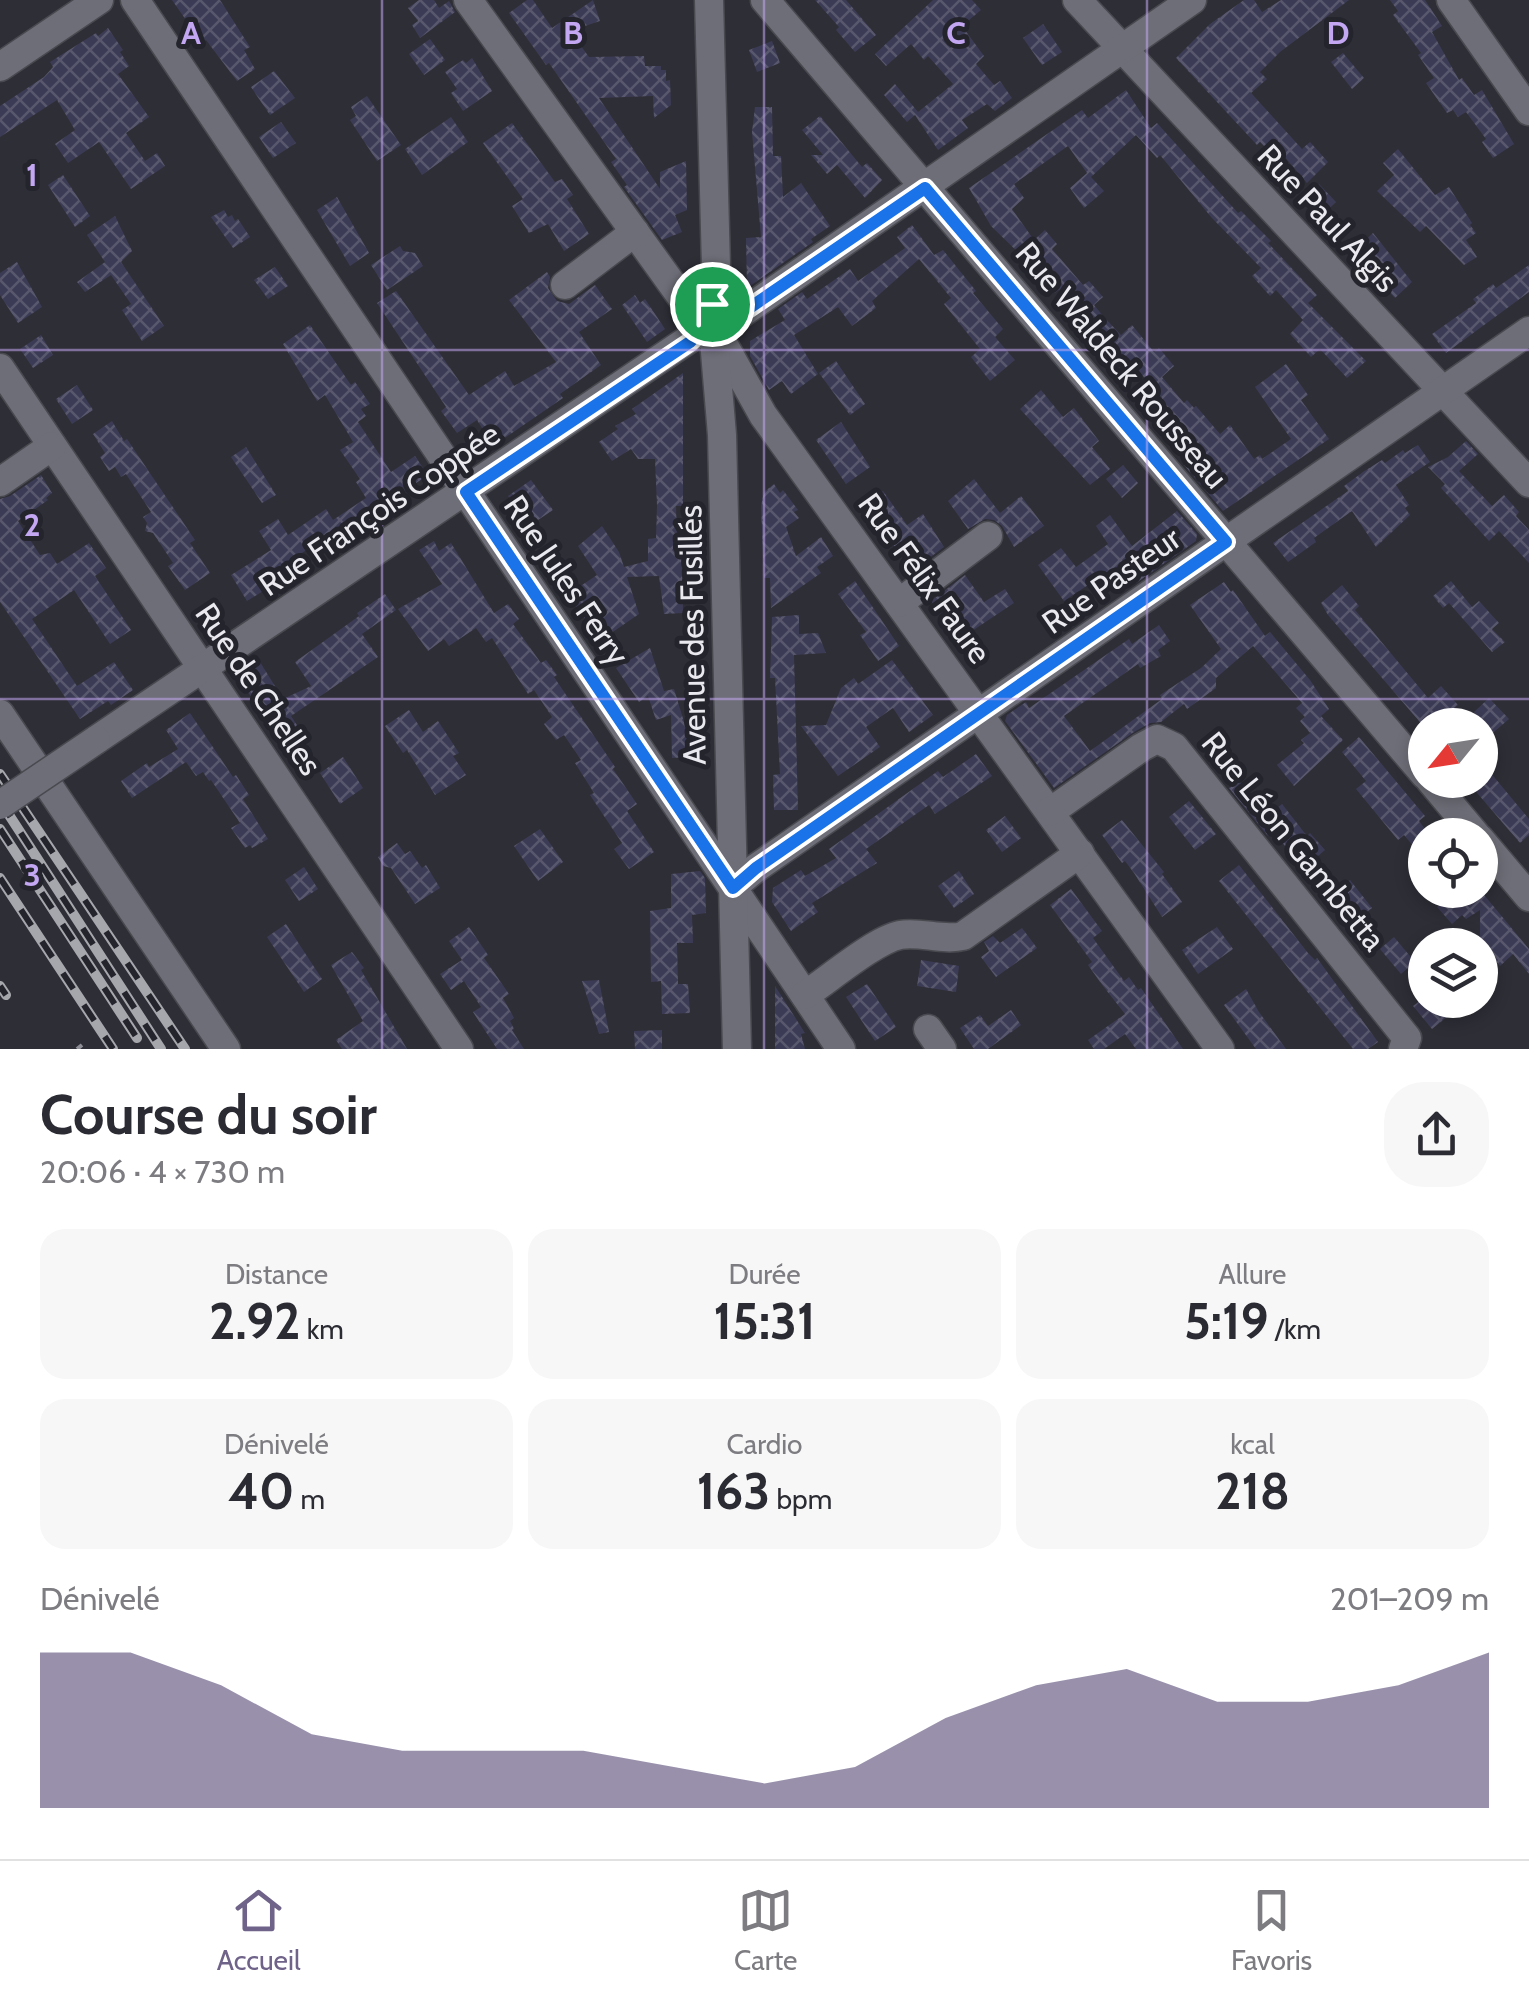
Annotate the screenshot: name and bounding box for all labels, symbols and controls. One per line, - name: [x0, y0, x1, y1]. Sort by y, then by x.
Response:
- text: A: [181, 13, 201, 52]
- text: B: [563, 13, 583, 52]
- text: C: [946, 13, 966, 52]
- text: D: [1326, 13, 1350, 52]
- street label: Rue Paul Algis: [1250, 136, 1406, 300]
- text: 1: [26, 155, 38, 194]
- street label: Rue Waldeck Rousseau: [1008, 234, 1236, 496]
- pin: [670, 262, 755, 347]
- icon: arrive: [685, 277, 740, 332]
- street label: Rue François Coppée: [251, 414, 507, 604]
- street label: Rue Félix Faure: [850, 485, 1000, 671]
- street label: Rue Jules Ferry: [496, 488, 638, 672]
- text: 2: [24, 505, 40, 544]
- street label: Avenue des Fusillés: [670, 505, 714, 765]
- street label: Rue Pasteur: [1034, 518, 1188, 642]
- street label: Rue de Chelles: [187, 596, 331, 782]
- north arrow: [1408, 708, 1498, 798]
- map controls: [1408, 708, 1498, 1018]
- street label: Rue Léon Gambetta: [1194, 724, 1395, 959]
- button: locate: [1408, 818, 1498, 908]
- text: 3: [23, 855, 41, 894]
- button: layers: [1408, 928, 1498, 1018]
- text: Course du soir: [40, 1081, 377, 1148]
- button: share: [1384, 1082, 1489, 1187]
- text: 20:06 · 4 × 730 m: [40, 1152, 285, 1191]
- text: Distance: [225, 1257, 328, 1291]
- text: Durée: [728, 1257, 801, 1291]
- text: Allure: [1219, 1257, 1286, 1291]
- text: 2.92: [209, 1291, 300, 1352]
- text: 15:31: [714, 1291, 815, 1352]
- text: 5:19: [1184, 1291, 1269, 1352]
- text: km: [300, 1312, 344, 1346]
- text: /km: [1269, 1312, 1321, 1346]
- text: Dénivelé: [224, 1427, 329, 1461]
- text: Cardio: [726, 1427, 803, 1461]
- text: kcal: [1230, 1427, 1275, 1461]
- text: 40: [228, 1461, 294, 1522]
- text: 163: [697, 1461, 770, 1522]
- text: 218: [1215, 1461, 1290, 1522]
- text: m: [294, 1482, 325, 1516]
- text: bpm: [770, 1482, 832, 1516]
- text: Dénivelé: [40, 1579, 160, 1618]
- text: 201–209 m: [1330, 1579, 1489, 1618]
- tab: Accueil: [217, 1883, 301, 1977]
- tab: Carte: [734, 1883, 797, 1977]
- tab: Favoris: [1231, 1883, 1312, 1977]

